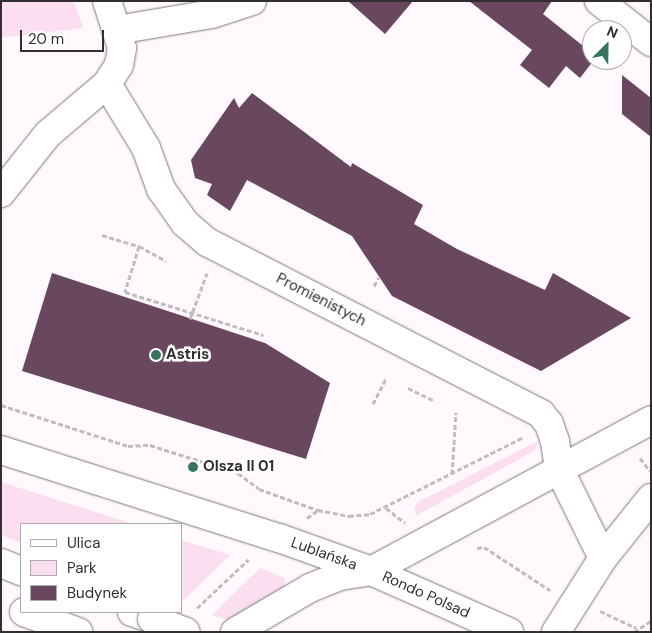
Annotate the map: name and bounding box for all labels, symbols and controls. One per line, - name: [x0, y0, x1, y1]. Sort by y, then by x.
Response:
- scale bar: [22, 20, 106, 52]
- north arrow: [582, 20, 632, 70]
- text: N: [604, 22, 621, 42]
- text: 20 m: [28, 29, 64, 49]
- street label: Promienistych: [273, 270, 369, 330]
- place label: Astris: [166, 346, 209, 364]
- marker: Astris: [150, 349, 162, 361]
- place label: Olsza II 01: [203, 458, 274, 476]
- marker: Olsza II 01: [187, 461, 199, 473]
- legend: [20, 523, 182, 613]
- text: Ulica: [67, 533, 101, 553]
- street label: Lublańska: [288, 534, 360, 574]
- text: Park: [67, 558, 97, 578]
- street label: Rondo Polsad: [379, 568, 473, 622]
- text: Budynek: [67, 583, 127, 603]

